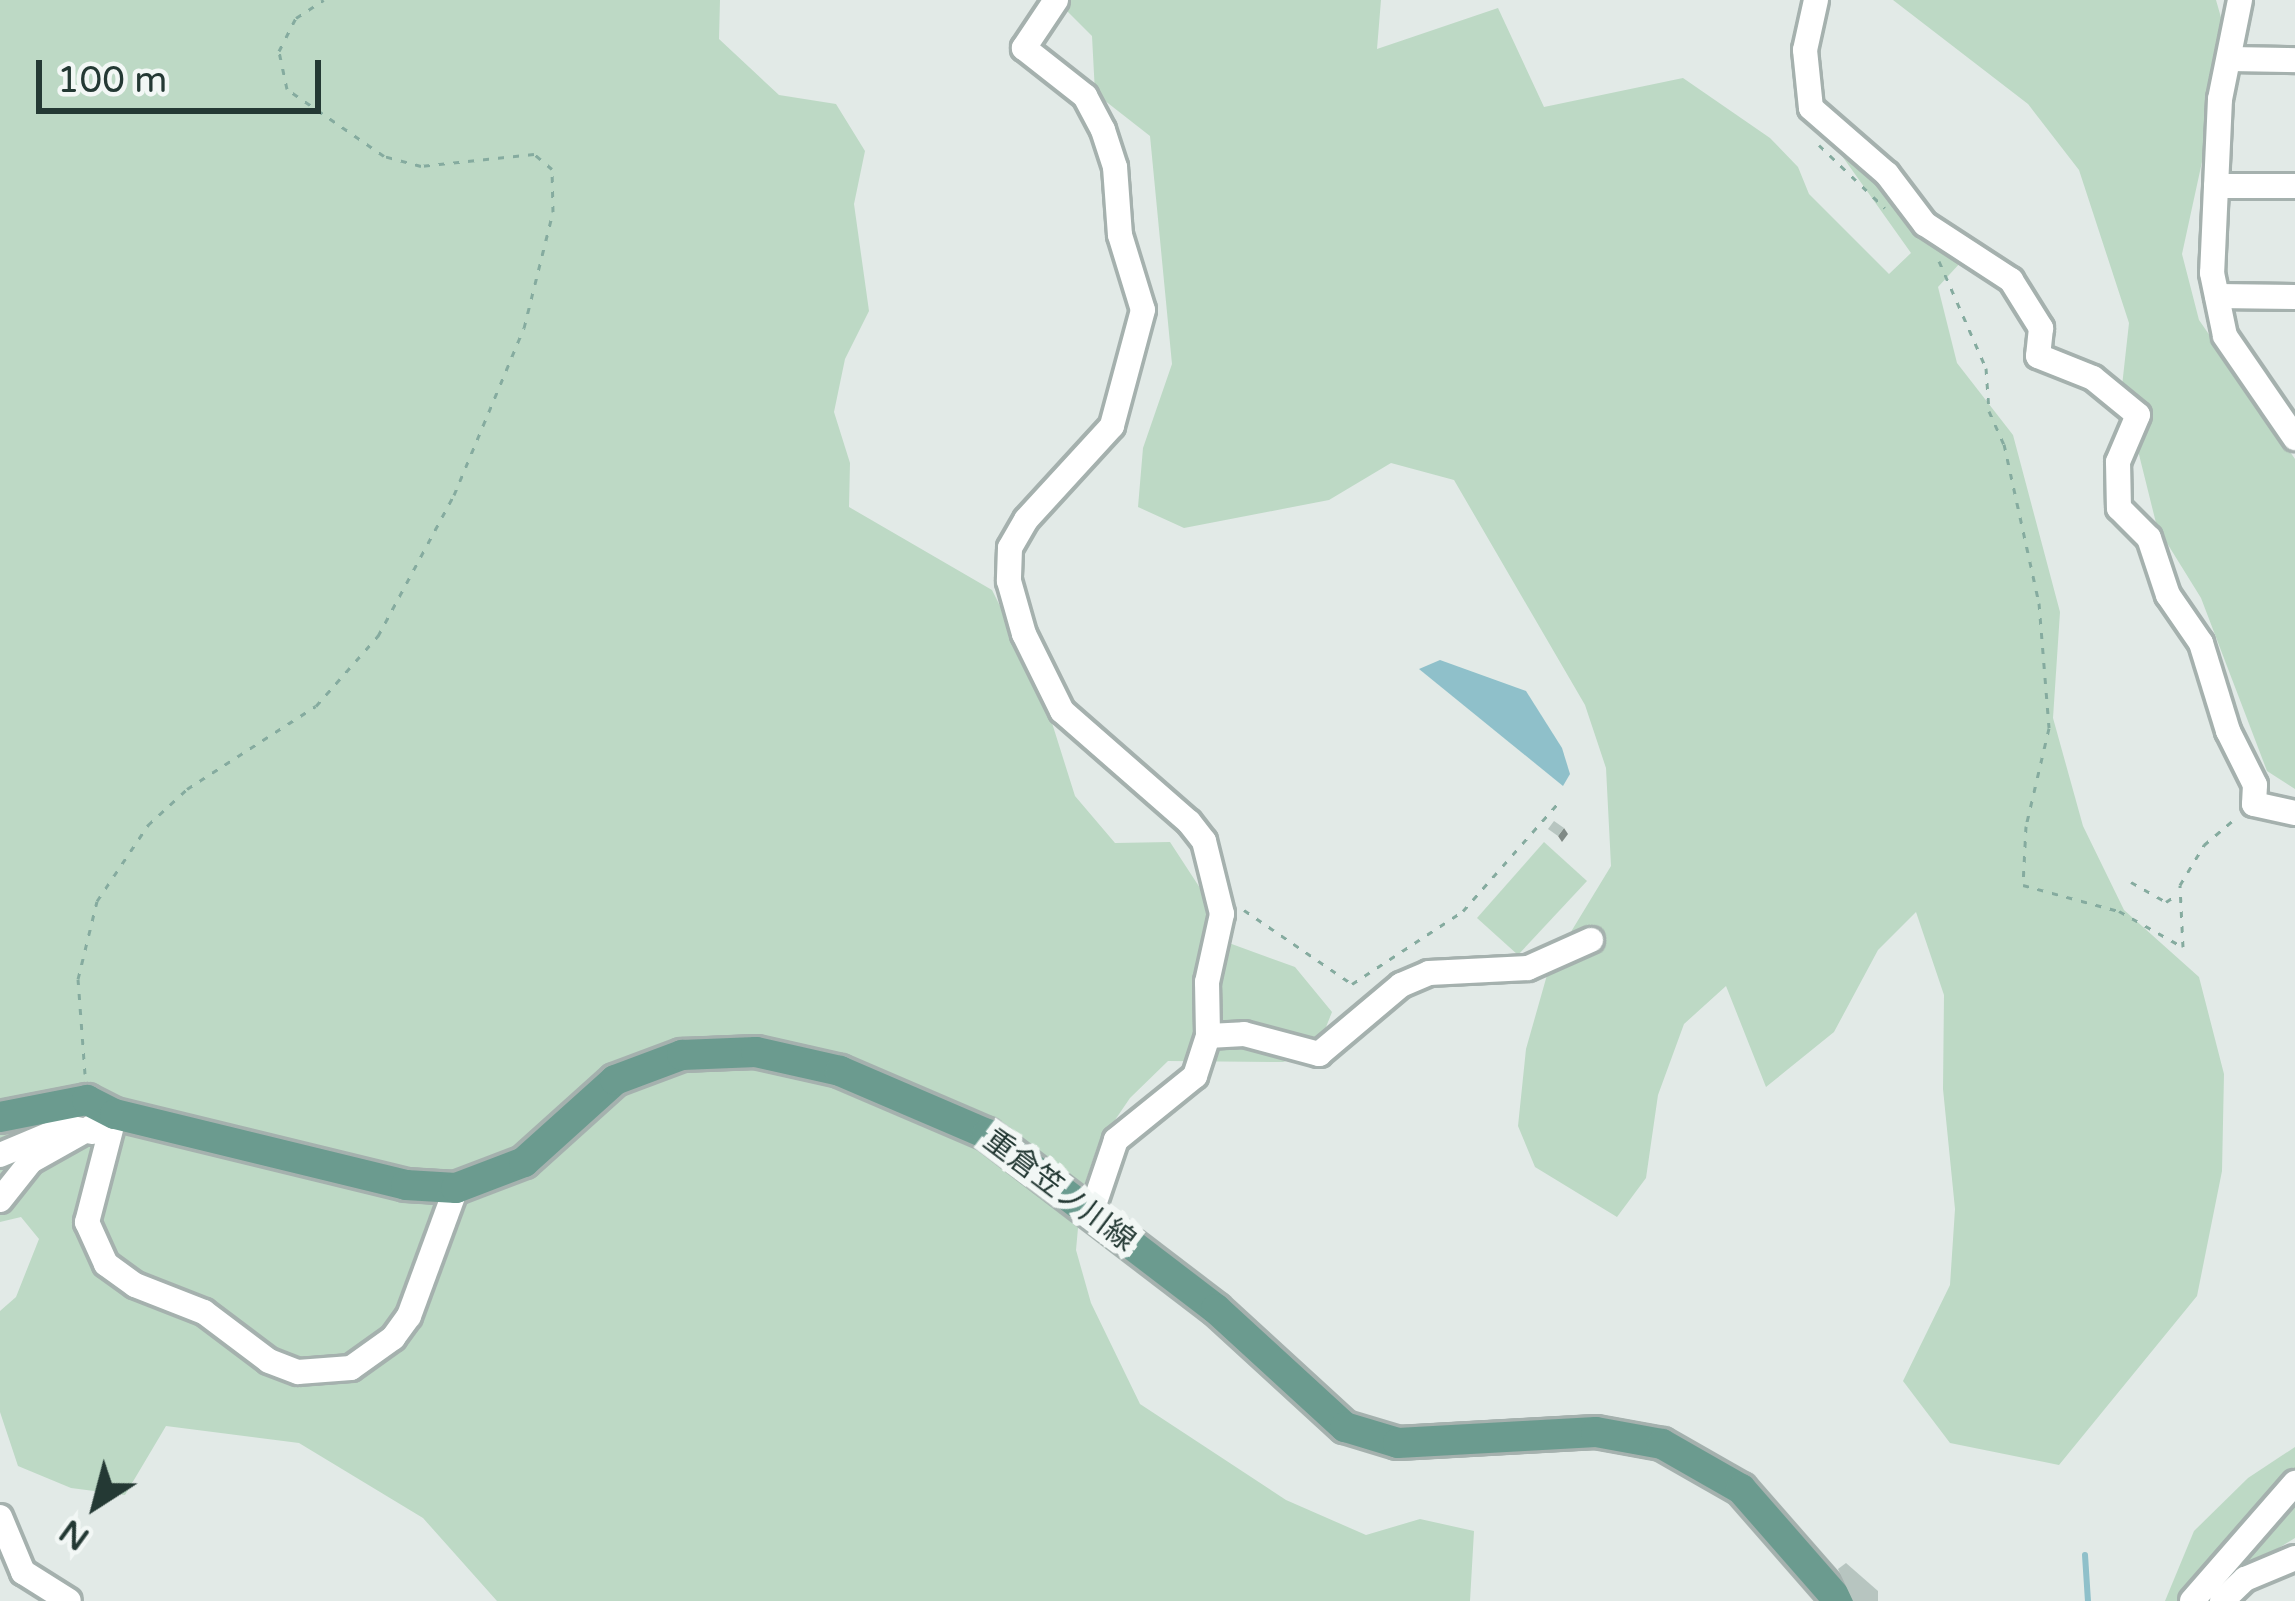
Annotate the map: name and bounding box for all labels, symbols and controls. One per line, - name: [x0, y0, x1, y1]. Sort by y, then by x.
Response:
- scale bar: [42, 36, 327, 110]
- text: 100 m: [57, 59, 167, 102]
- street label: 重倉笠ノ川線: [976, 1122, 1142, 1260]
- north arrow: [36, 1445, 156, 1565]
- text: N: [52, 1511, 97, 1558]

